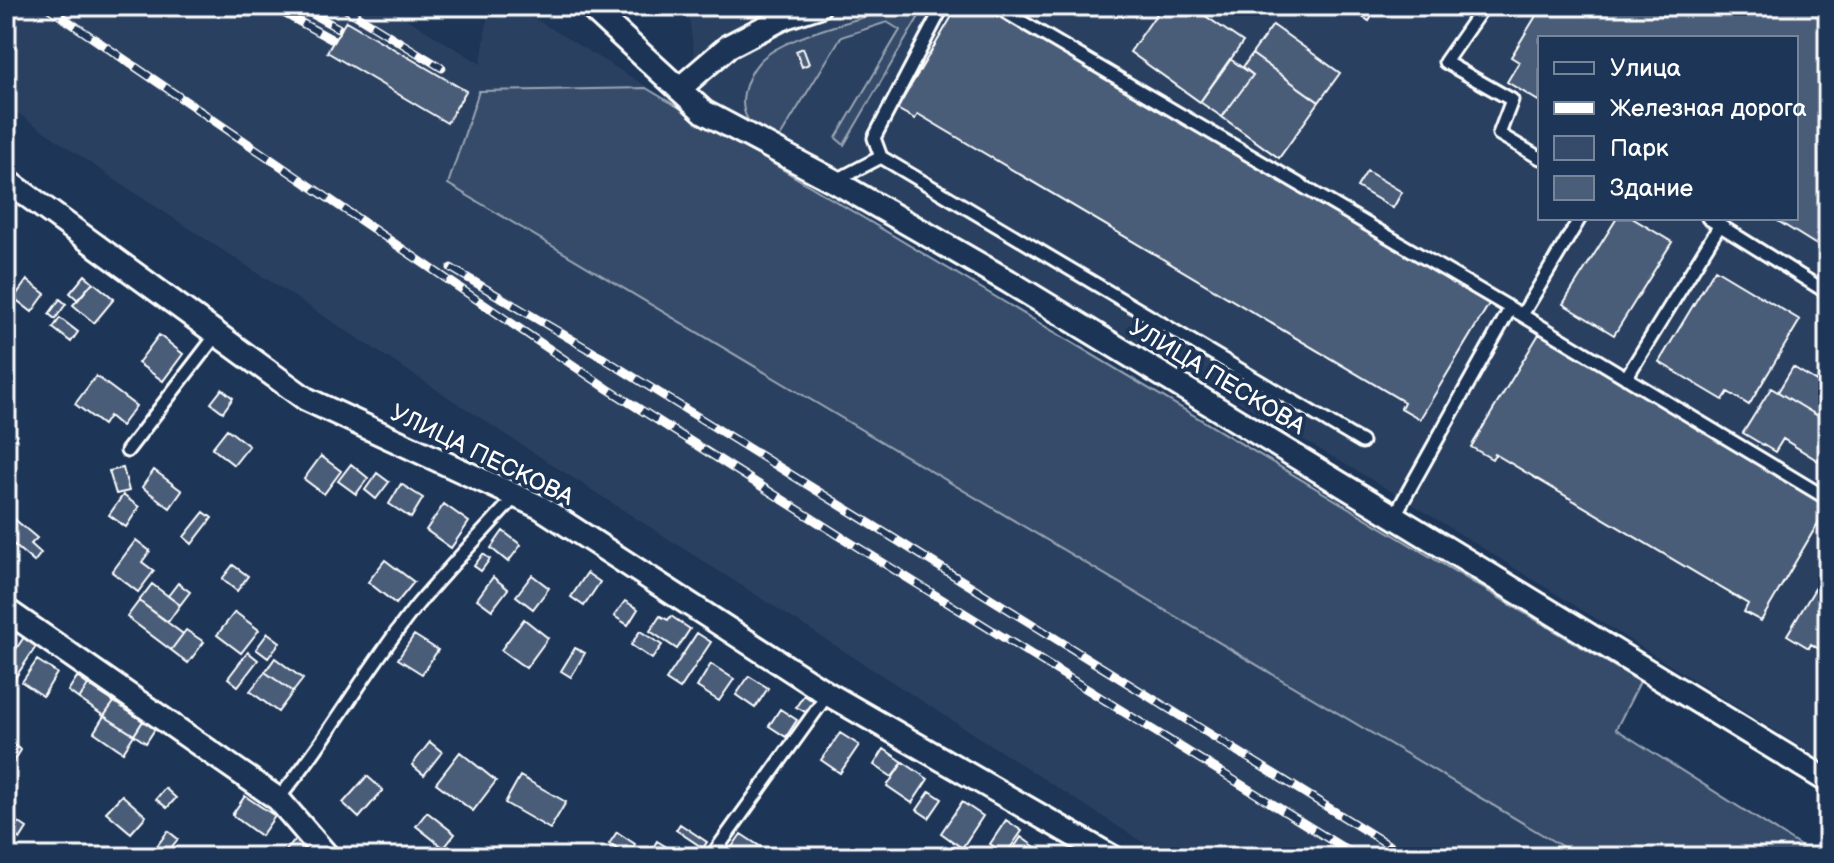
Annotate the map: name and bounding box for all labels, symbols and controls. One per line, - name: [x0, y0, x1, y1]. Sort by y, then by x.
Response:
- legend: [1538, 36, 1798, 220]
- text: Улица: [1610, 54, 1681, 83]
- text: Железная дорога: [1610, 94, 1807, 123]
- text: Парк: [1610, 134, 1669, 163]
- text: Здание: [1610, 174, 1693, 203]
- street label: УЛИЦА ПЕСКОВА: [1124, 313, 1311, 441]
- street label: УЛИЦА ПЕСКОВА: [386, 398, 579, 512]

